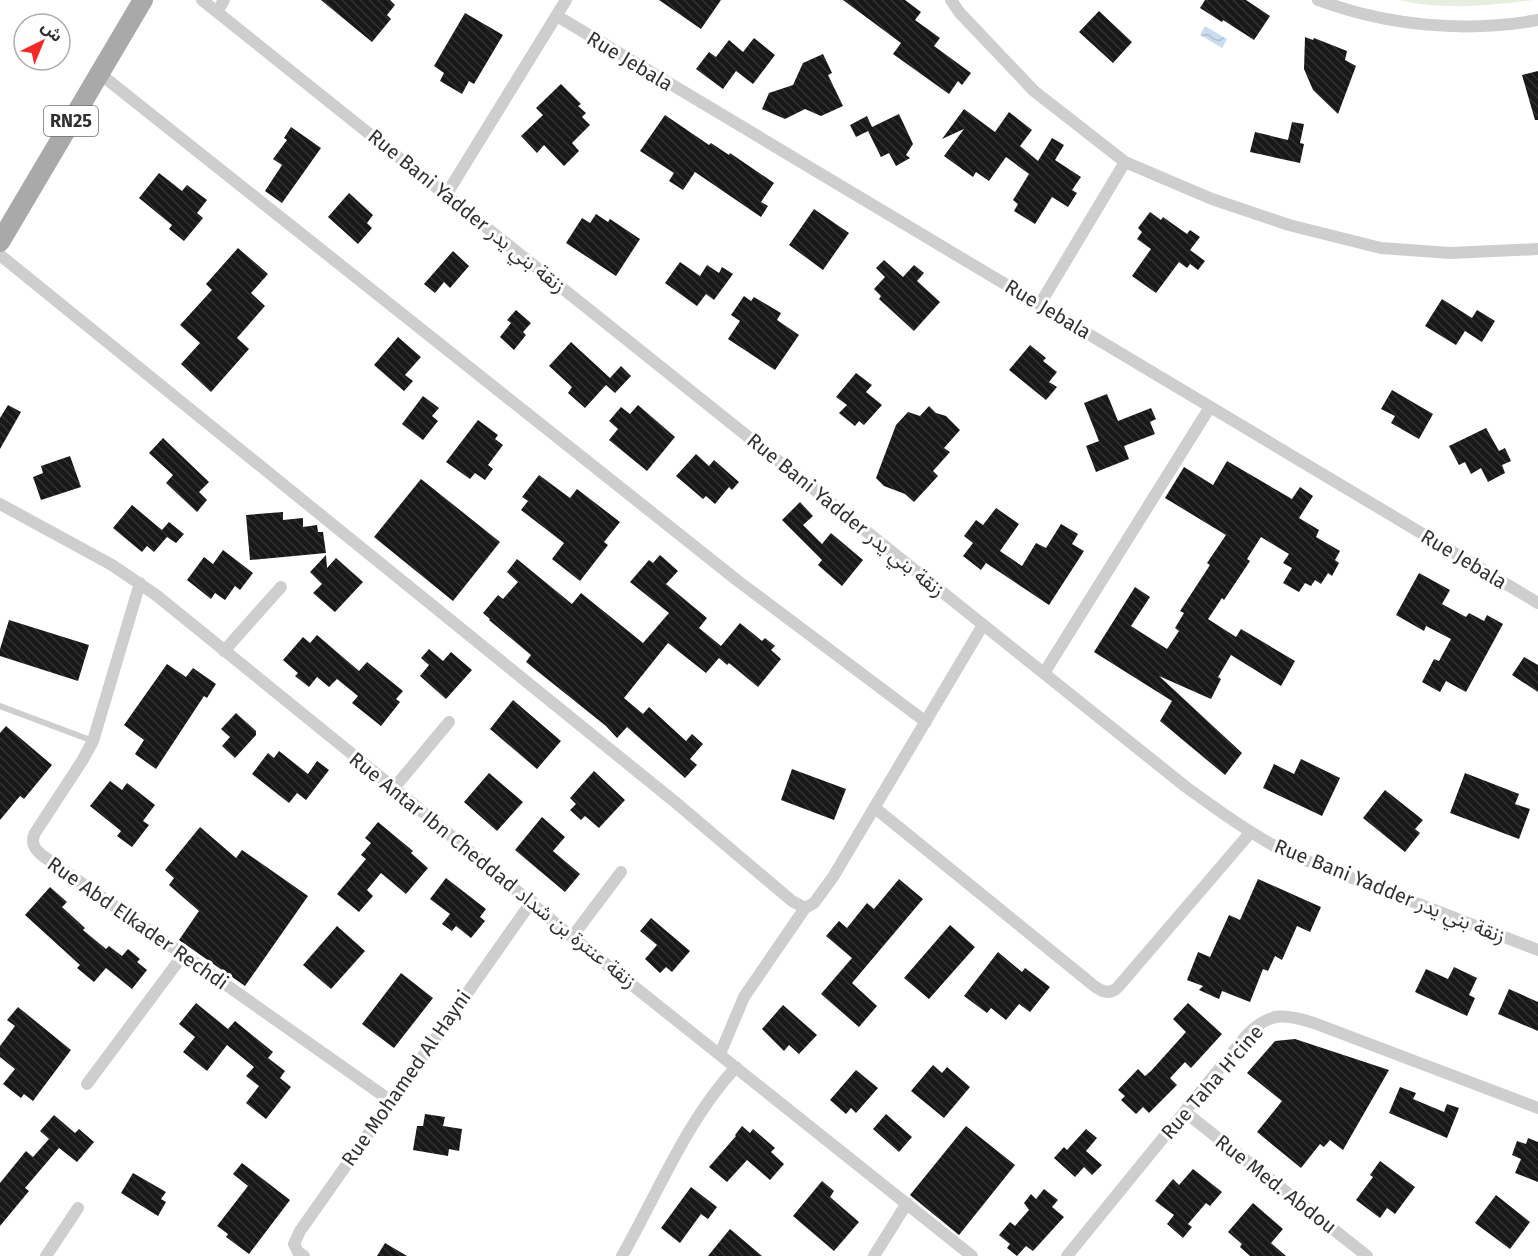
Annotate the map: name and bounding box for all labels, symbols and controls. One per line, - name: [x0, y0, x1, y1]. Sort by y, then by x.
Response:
- north arrow: [12, 12, 72, 72]
- text: ش: [37, 17, 66, 46]
- street label: Rue Jebala: [583, 26, 677, 96]
- road number: RN25: [44, 106, 98, 136]
- street label: Rue Bani Yadder زنقة بني يدر: [361, 124, 571, 301]
- street label: Rue Jebala: [1001, 274, 1095, 344]
- street label: Rue Bani Yadder زنقة بني يدر: [740, 428, 950, 605]
- street label: Rue Jebala: [1417, 524, 1511, 594]
- street label: Rue Antar Ibn Cheddad زنقة عنترة بن شداد: [345, 747, 641, 993]
- street label: Rue Bani Yadder زنقة بني يدر: [1270, 834, 1509, 952]
- street label: Rue Abd Elkader Rechdi: [43, 851, 233, 995]
- street label: Rue Mohamed Al Hayni: [336, 985, 476, 1171]
- street label: Rue Taha H'cine: [1156, 1020, 1268, 1144]
- street label: Rue Med. Abdou: [1211, 1129, 1341, 1239]

